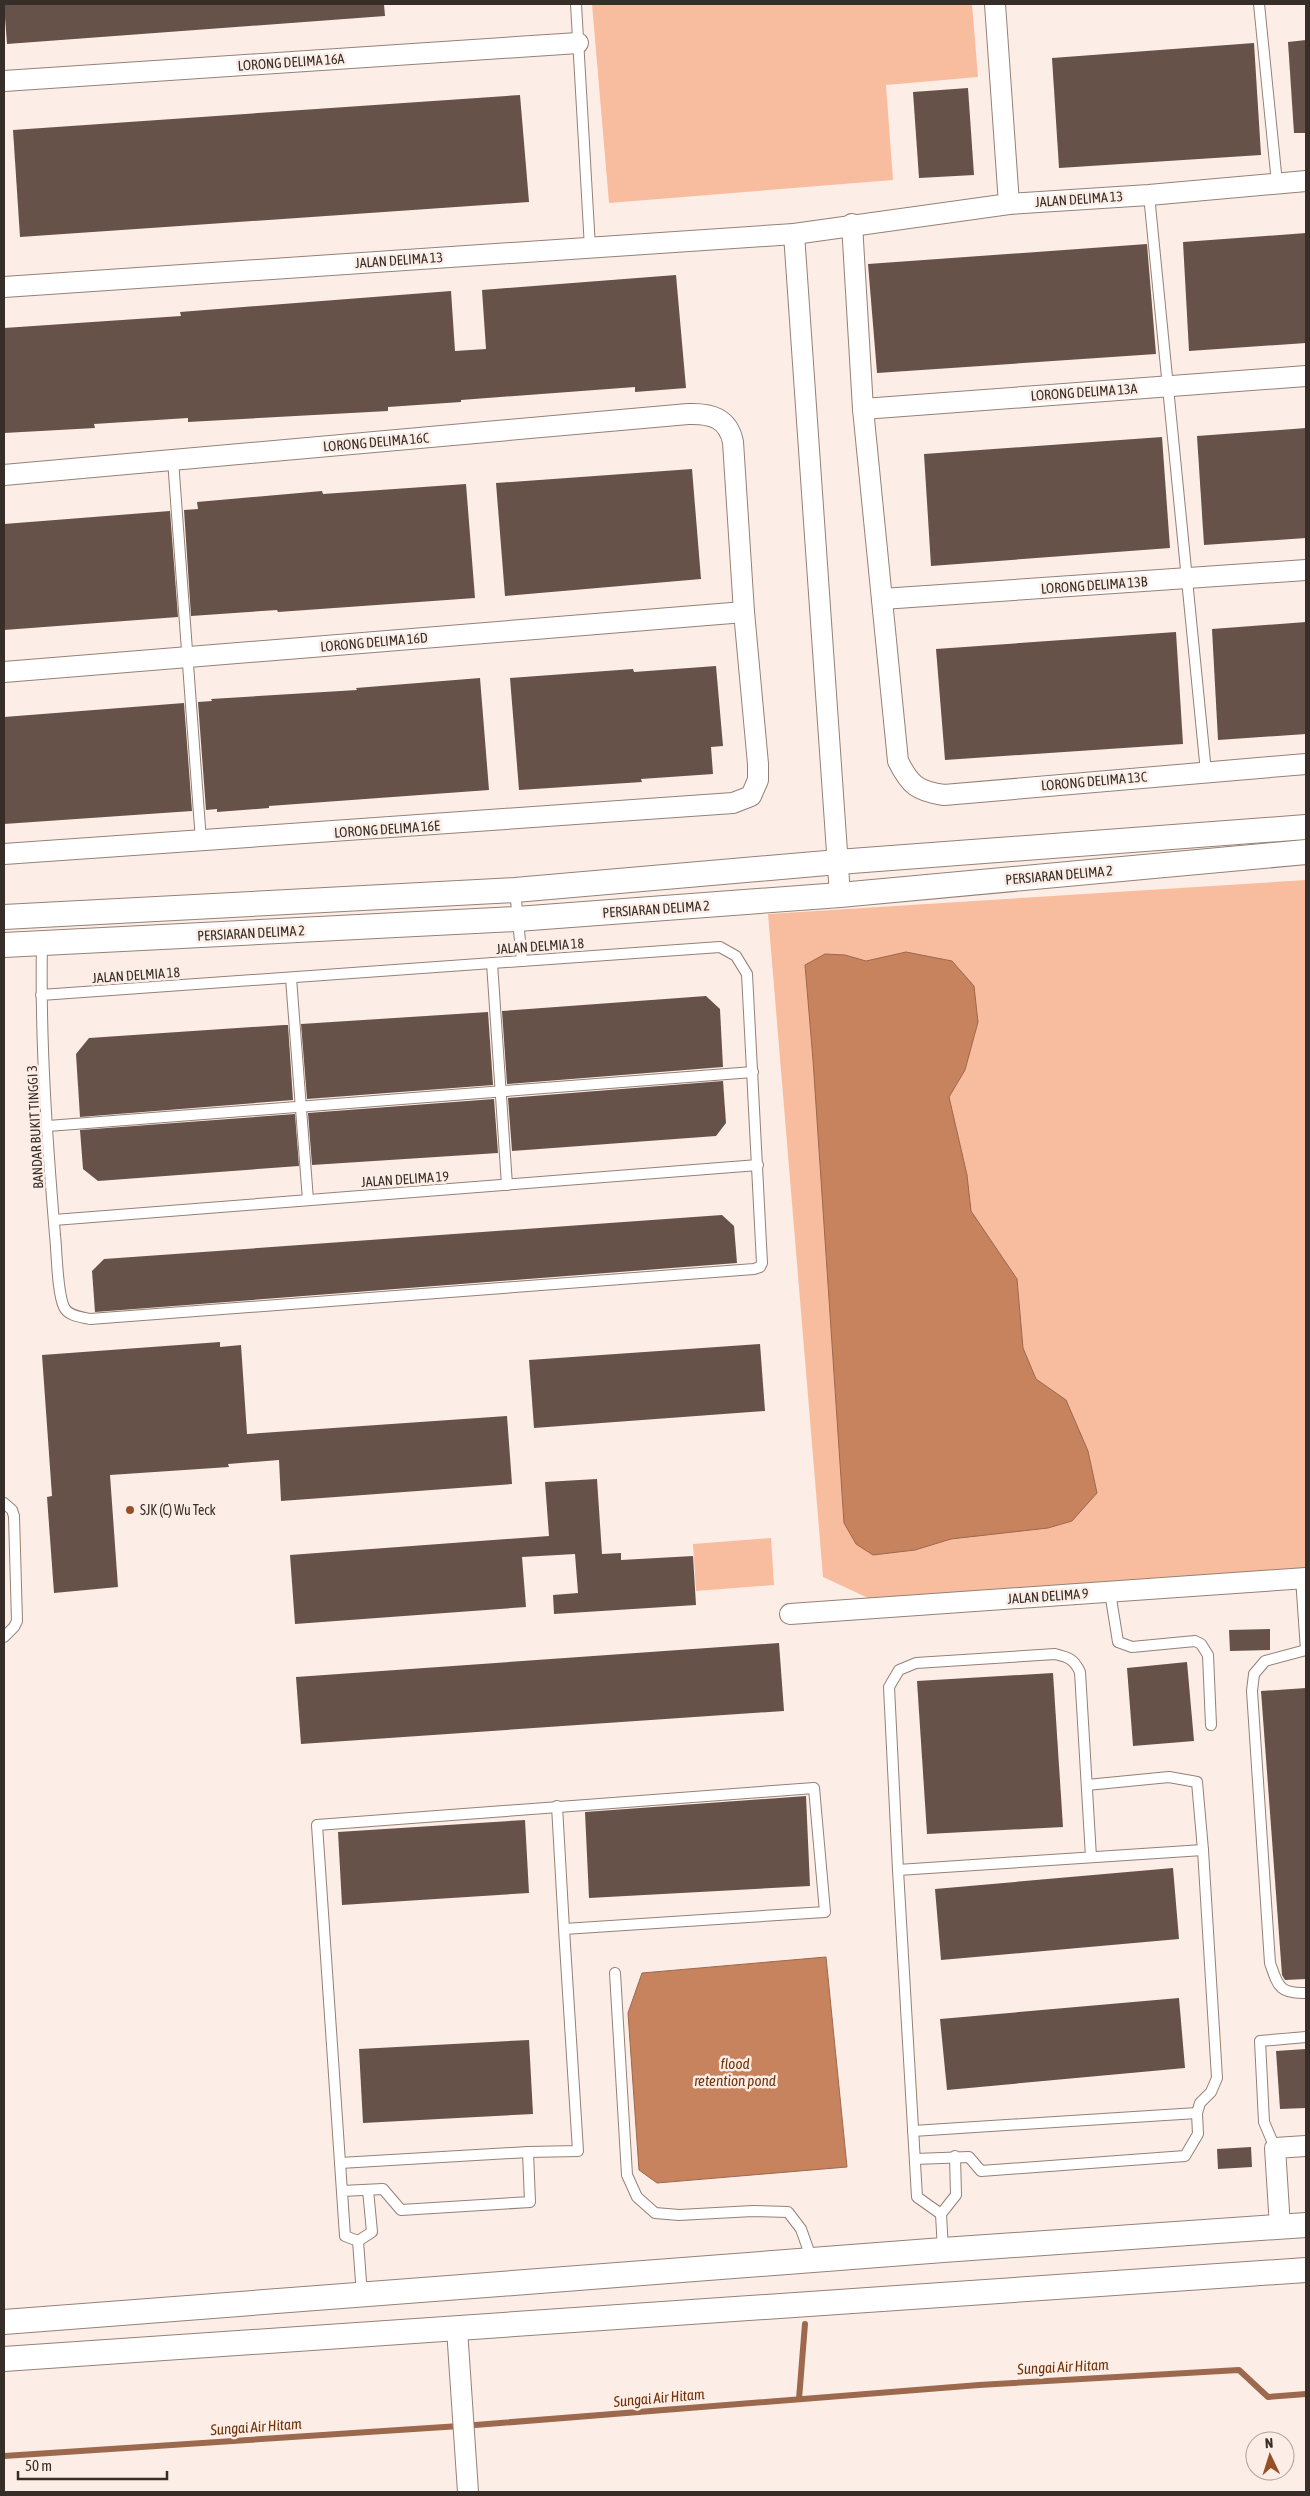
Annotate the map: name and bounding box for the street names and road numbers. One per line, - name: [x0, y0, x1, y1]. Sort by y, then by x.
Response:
- street label: LORONG DELIMA 16A: [237, 50, 345, 74]
- street label: JALAN DELIMA 13: [1035, 188, 1123, 210]
- street label: JALAN DELIMA 13: [355, 249, 443, 271]
- street label: LORONG DELIMA 13A: [1030, 380, 1138, 404]
- street label: LORONG DELIMA 16C: [322, 429, 430, 455]
- street label: LORONG DELIMA 13B: [1040, 573, 1148, 597]
- street label: LORONG DELIMA 16D: [320, 629, 429, 655]
- street label: LORONG DELIMA 13C: [1040, 768, 1148, 794]
- street label: LORONG DELIMA 16E: [334, 817, 440, 841]
- street label: PERSIARAN DELIMA 2: [1005, 862, 1113, 888]
- street label: PERSIARAN DELIMA 2: [602, 897, 710, 921]
- street label: PERSIARAN DELIMA 2: [197, 922, 305, 944]
- street label: JALAN DELMIA 18: [496, 935, 585, 957]
- street label: JALAN DELMIA 18: [92, 964, 181, 986]
- street label: BANDAR BUKIT TINGGI 3: [24, 1065, 46, 1189]
- street label: JALAN DELIMA 19: [361, 1168, 449, 1190]
- street label: JALAN DELIMA 9: [1007, 1585, 1089, 1607]

